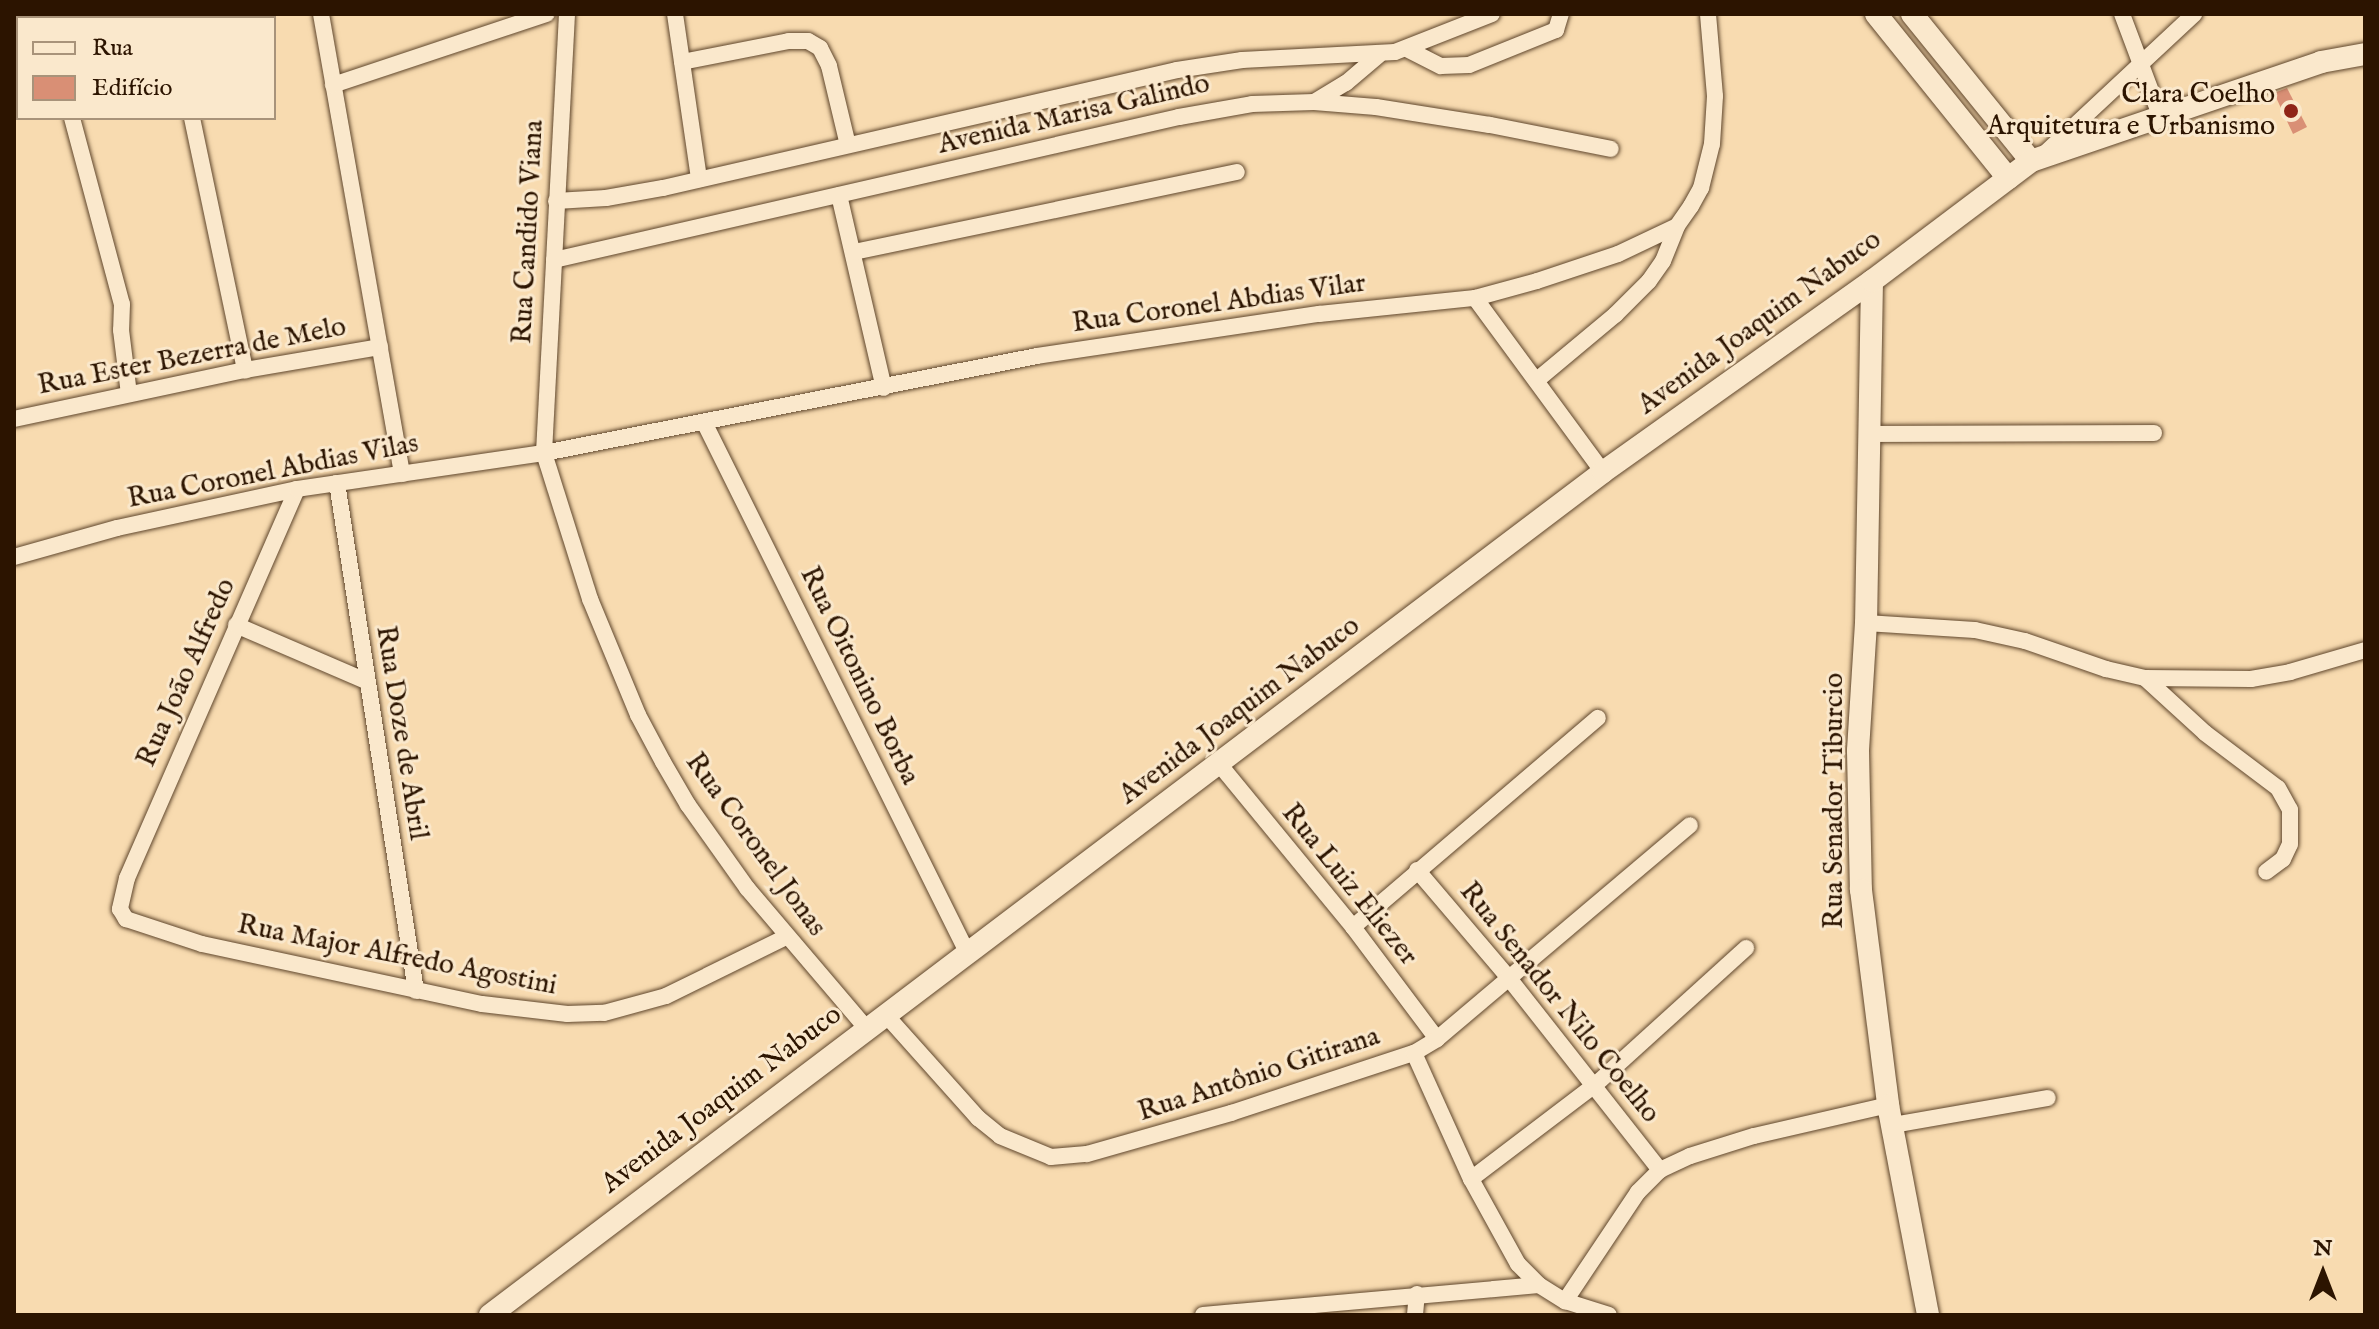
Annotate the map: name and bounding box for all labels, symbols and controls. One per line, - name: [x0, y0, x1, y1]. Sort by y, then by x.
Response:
- legend: [16, 16, 276, 120]
- text: Rua: [92, 33, 133, 64]
- street label: Avenida Marisa Galindo: [935, 67, 1213, 163]
- text: Edifício: [92, 73, 172, 104]
- place label: Clara Coelho Arquitetura e Urbanismo: [1987, 78, 2275, 144]
- marker: Clara Coelho Arquitetura e Urbanismo: [2282, 102, 2300, 120]
- street label: Rua Candido Viana: [506, 119, 552, 345]
- street label: Avenida Joaquim Nabuco: [1632, 223, 1888, 423]
- street label: Rua Coronel Abdias Vilar: [1070, 267, 1368, 341]
- street label: Rua Ester Bezerra de Melo: [35, 311, 349, 403]
- street label: Rua Coronel Abdias Vilas: [125, 427, 421, 517]
- street label: Rua Oitonino Borba: [792, 561, 926, 791]
- street label: Rua João Alfredo: [130, 573, 244, 773]
- street label: Avenida Joaquim Nabuco: [1113, 610, 1367, 812]
- street label: Rua Doze de Abril: [367, 623, 435, 843]
- street label: Rua Senador Tiburcio: [1818, 673, 1852, 929]
- street label: Rua Coronel Jonas: [677, 747, 833, 943]
- street label: Rua Luiz Eliezer: [1274, 797, 1424, 973]
- street label: Rua Senador Nilo Coelho: [1451, 876, 1667, 1130]
- street label: Rua Major Alfredo Agostini: [234, 909, 560, 1003]
- street label: Avenida Joaquim Nabuco: [595, 999, 849, 1201]
- street label: Rua Antônio Gitirana: [1134, 1020, 1384, 1130]
- north arrow: [2283, 1233, 2363, 1313]
- text: N: [2313, 1235, 2333, 1263]

